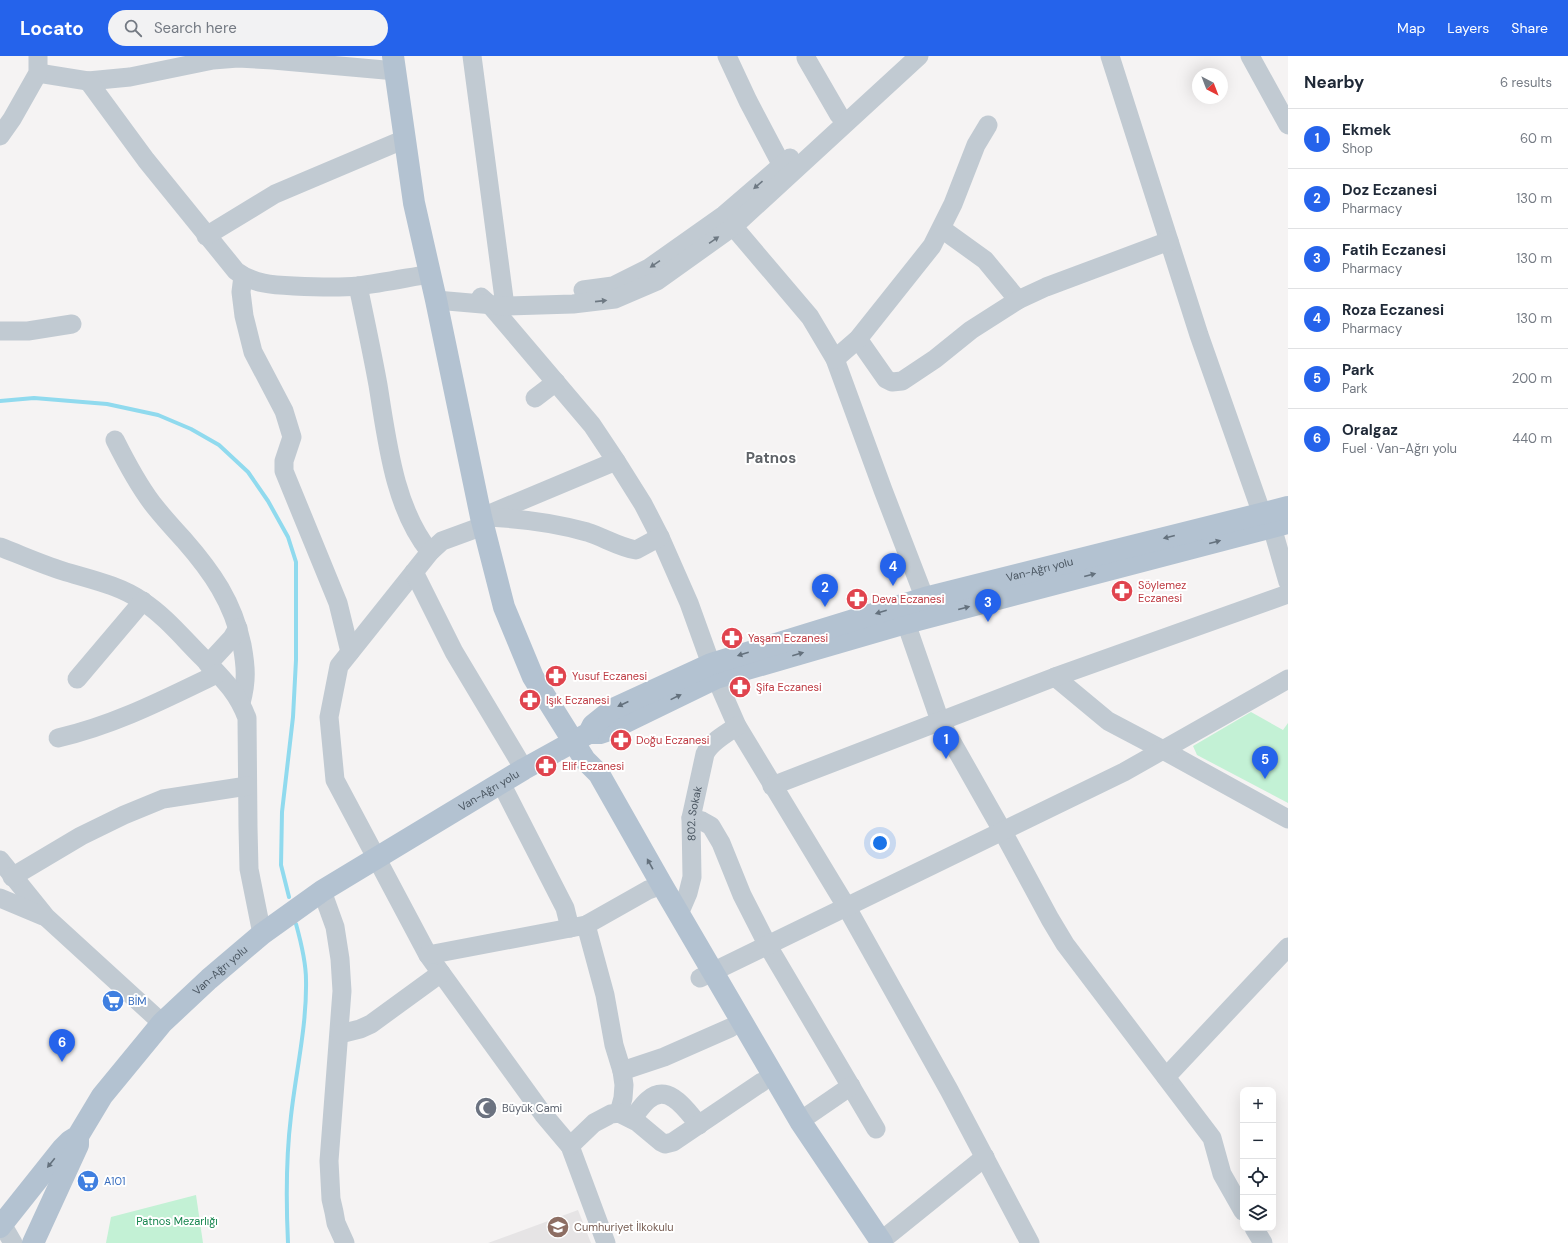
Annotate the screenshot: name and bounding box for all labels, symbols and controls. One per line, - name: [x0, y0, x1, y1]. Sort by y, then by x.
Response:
- search box: [108, 10, 388, 46]
- text: Locato: [20, 16, 84, 41]
- icon: search: [122, 17, 144, 39]
- text: Search here: [154, 18, 237, 38]
- text: Map: [1397, 19, 1425, 37]
- text: Layers: [1447, 19, 1489, 37]
- text: Share: [1511, 19, 1548, 37]
- north arrow: [1192, 68, 1228, 104]
- text: Nearby: [1304, 71, 1364, 93]
- text: 6 results: [1500, 74, 1552, 91]
- text: Ekmek: [1342, 120, 1391, 140]
- text: 1: [1315, 130, 1319, 147]
- text: 60 m: [1520, 130, 1552, 147]
- text: Shop: [1342, 140, 1373, 157]
- one-way arrow: [754, 180, 763, 189]
- text: Doz Eczanesi: [1342, 180, 1437, 200]
- text: 2: [1313, 190, 1321, 207]
- text: 130 m: [1516, 190, 1552, 207]
- text: Pharmacy: [1342, 200, 1402, 217]
- one-way arrow: [709, 236, 719, 244]
- text: Fatih Eczanesi: [1342, 240, 1446, 260]
- text: 3: [1313, 250, 1321, 267]
- text: 130 m: [1516, 250, 1552, 267]
- one-way arrow: [650, 260, 660, 268]
- text: Pharmacy: [1342, 260, 1402, 277]
- one-way arrow: [595, 297, 607, 304]
- text: Roza Eczanesi: [1342, 300, 1444, 320]
- text: 4: [1313, 310, 1321, 327]
- text: 130 m: [1516, 310, 1552, 327]
- text: Pharmacy: [1342, 320, 1402, 337]
- text: Park: [1342, 360, 1374, 380]
- text: 5: [1313, 370, 1321, 387]
- text: 200 m: [1512, 370, 1552, 387]
- text: Park: [1342, 380, 1368, 397]
- text: Oralgaz: [1342, 420, 1398, 440]
- text: 6: [1313, 430, 1321, 447]
- text: 440 m: [1512, 430, 1552, 447]
- text: Fuel · Van-Ağrı yolu: [1342, 440, 1457, 457]
- district label: Patnos: [746, 448, 796, 468]
- one-way arrow: [1162, 534, 1174, 540]
- one-way arrow: [1210, 539, 1222, 545]
- pin: 4: [880, 553, 906, 586]
- street label: Van-Ağrı yolu: [1005, 554, 1075, 584]
- one-way arrow: [1084, 572, 1096, 578]
- pin: 2: [812, 574, 838, 607]
- pharmacy icon: Söylemez Eczanesi: [1109, 578, 1135, 604]
- place label: Söylemez Eczanesi: [1138, 578, 1186, 605]
- pharmacy icon: Deva Eczanesi: [844, 586, 870, 612]
- pin: 3: [975, 589, 1001, 622]
- place label: Deva Eczanesi: [872, 592, 944, 606]
- one-way arrow: [958, 605, 970, 611]
- one-way arrow: [874, 609, 886, 615]
- pharmacy icon: Yaşam Eczanesi: [719, 625, 745, 651]
- place label: Yaşam Eczanesi: [748, 631, 828, 645]
- one-way arrow: [737, 651, 749, 657]
- one-way arrow: [792, 651, 804, 657]
- pharmacy icon: Yusuf Eczanesi: [543, 663, 569, 689]
- place label: Yusuf Eczanesi: [572, 669, 647, 683]
- pharmacy icon: Şifa Eczanesi: [727, 674, 753, 700]
- place label: Şifa Eczanesi: [756, 680, 822, 694]
- pharmacy icon: Işık Eczanesi: [517, 687, 543, 713]
- place label: Işık Eczanesi: [546, 693, 609, 707]
- one-way arrow: [670, 694, 681, 700]
- one-way arrow: [618, 701, 629, 707]
- pin: 1: [933, 726, 959, 759]
- pharmacy icon: Doğu Eczanesi: [608, 727, 634, 753]
- place label: Doğu Eczanesi: [636, 733, 709, 747]
- pin: 5: [1252, 746, 1278, 779]
- pharmacy icon: Elif Eczanesi: [533, 753, 559, 779]
- place label: Elif Eczanesi: [562, 759, 624, 773]
- street label: Van-Ağrı yolu: [456, 767, 522, 814]
- street label: 802. Sokak: [684, 784, 705, 841]
- your location: [870, 833, 890, 853]
- one-way arrow: [646, 858, 653, 870]
- street label: Van-Ağrı yolu: [189, 942, 250, 998]
- supermarket icon: BİM: [100, 988, 126, 1014]
- place label: BİM: [128, 994, 146, 1008]
- pin: 6: [49, 1029, 75, 1062]
- map controls: [1240, 1087, 1276, 1231]
- button: +: [1240, 1087, 1276, 1123]
- mosque icon: Büyük Cami: [473, 1095, 499, 1121]
- place label: Büyük Cami: [502, 1101, 562, 1115]
- button: −: [1240, 1123, 1276, 1159]
- one-way arrow: [47, 1158, 55, 1169]
- button: locate: [1240, 1159, 1276, 1195]
- supermarket icon: A101: [75, 1168, 101, 1194]
- place label: A101: [104, 1174, 125, 1188]
- button: layers: [1240, 1195, 1276, 1231]
- park label: Patnos Mezarlığı: [136, 1214, 218, 1228]
- school or university icon: Cumhuriyet İlkokulu: [545, 1214, 571, 1240]
- place label: Cumhuriyet İlkokulu: [574, 1220, 674, 1234]

